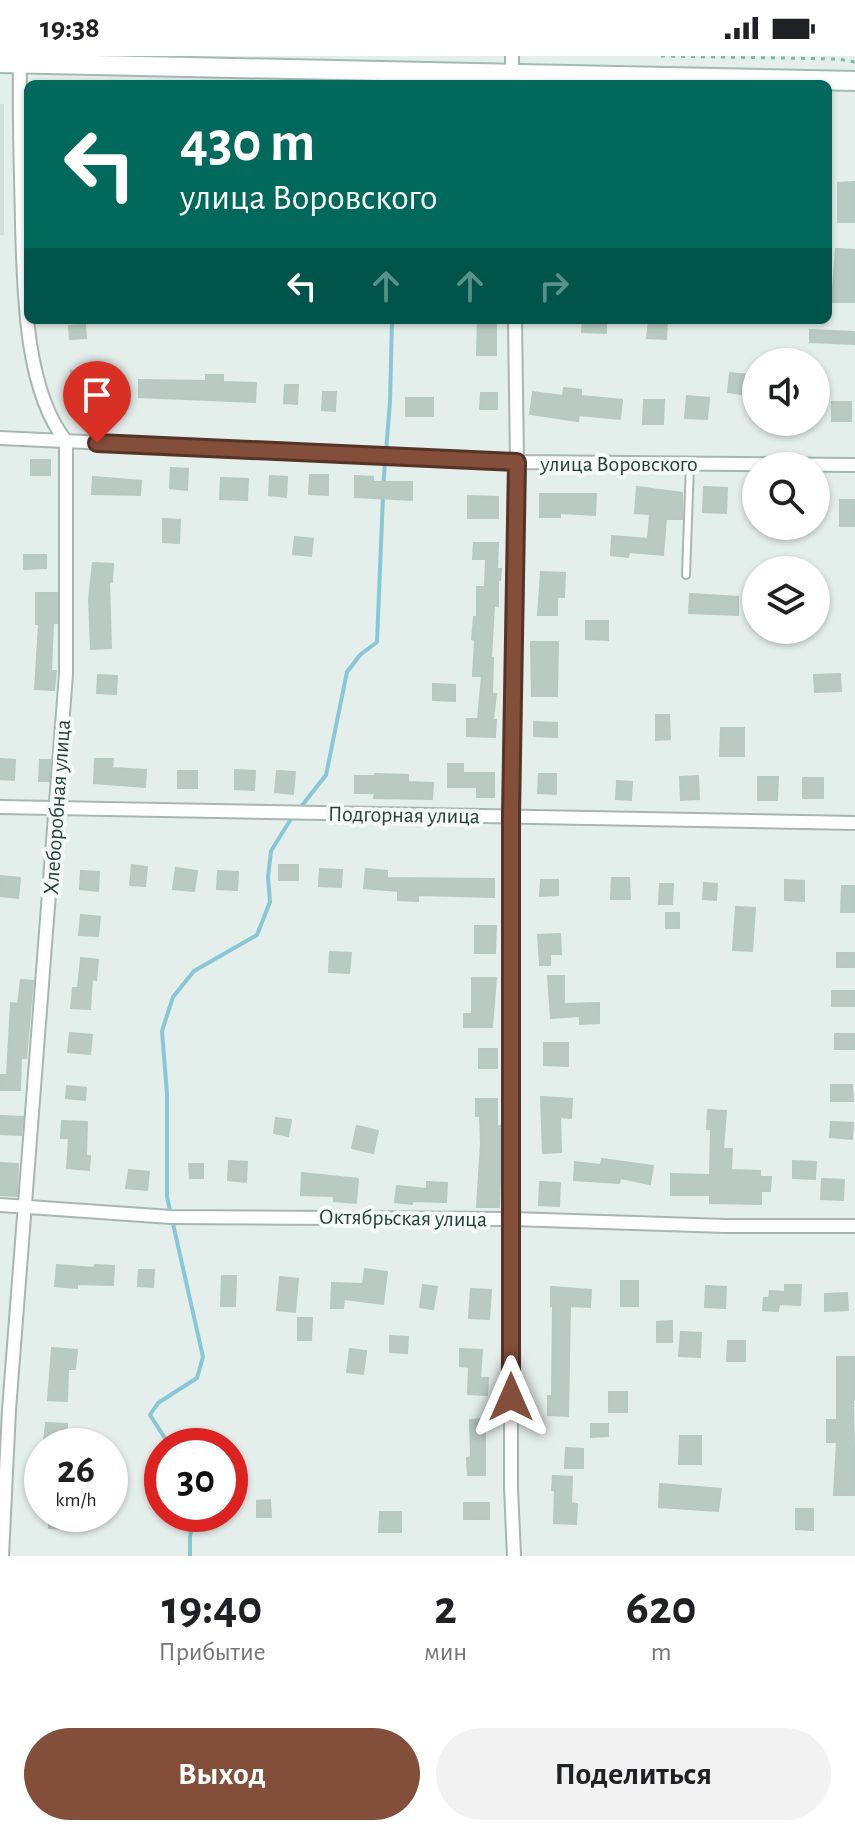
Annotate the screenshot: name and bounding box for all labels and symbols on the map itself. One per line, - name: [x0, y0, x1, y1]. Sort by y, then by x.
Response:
- pin: [63, 361, 131, 443]
- street label: улица Воровского: [539, 453, 698, 475]
- street label: Хлеборобная улица: [40, 719, 74, 895]
- street label: Подгорная улица: [328, 803, 480, 827]
- street label: Октябрьская улица: [319, 1206, 487, 1230]
- position arrow: [469, 1355, 553, 1439]
- speed limit sign: 30: [144, 1428, 248, 1532]

